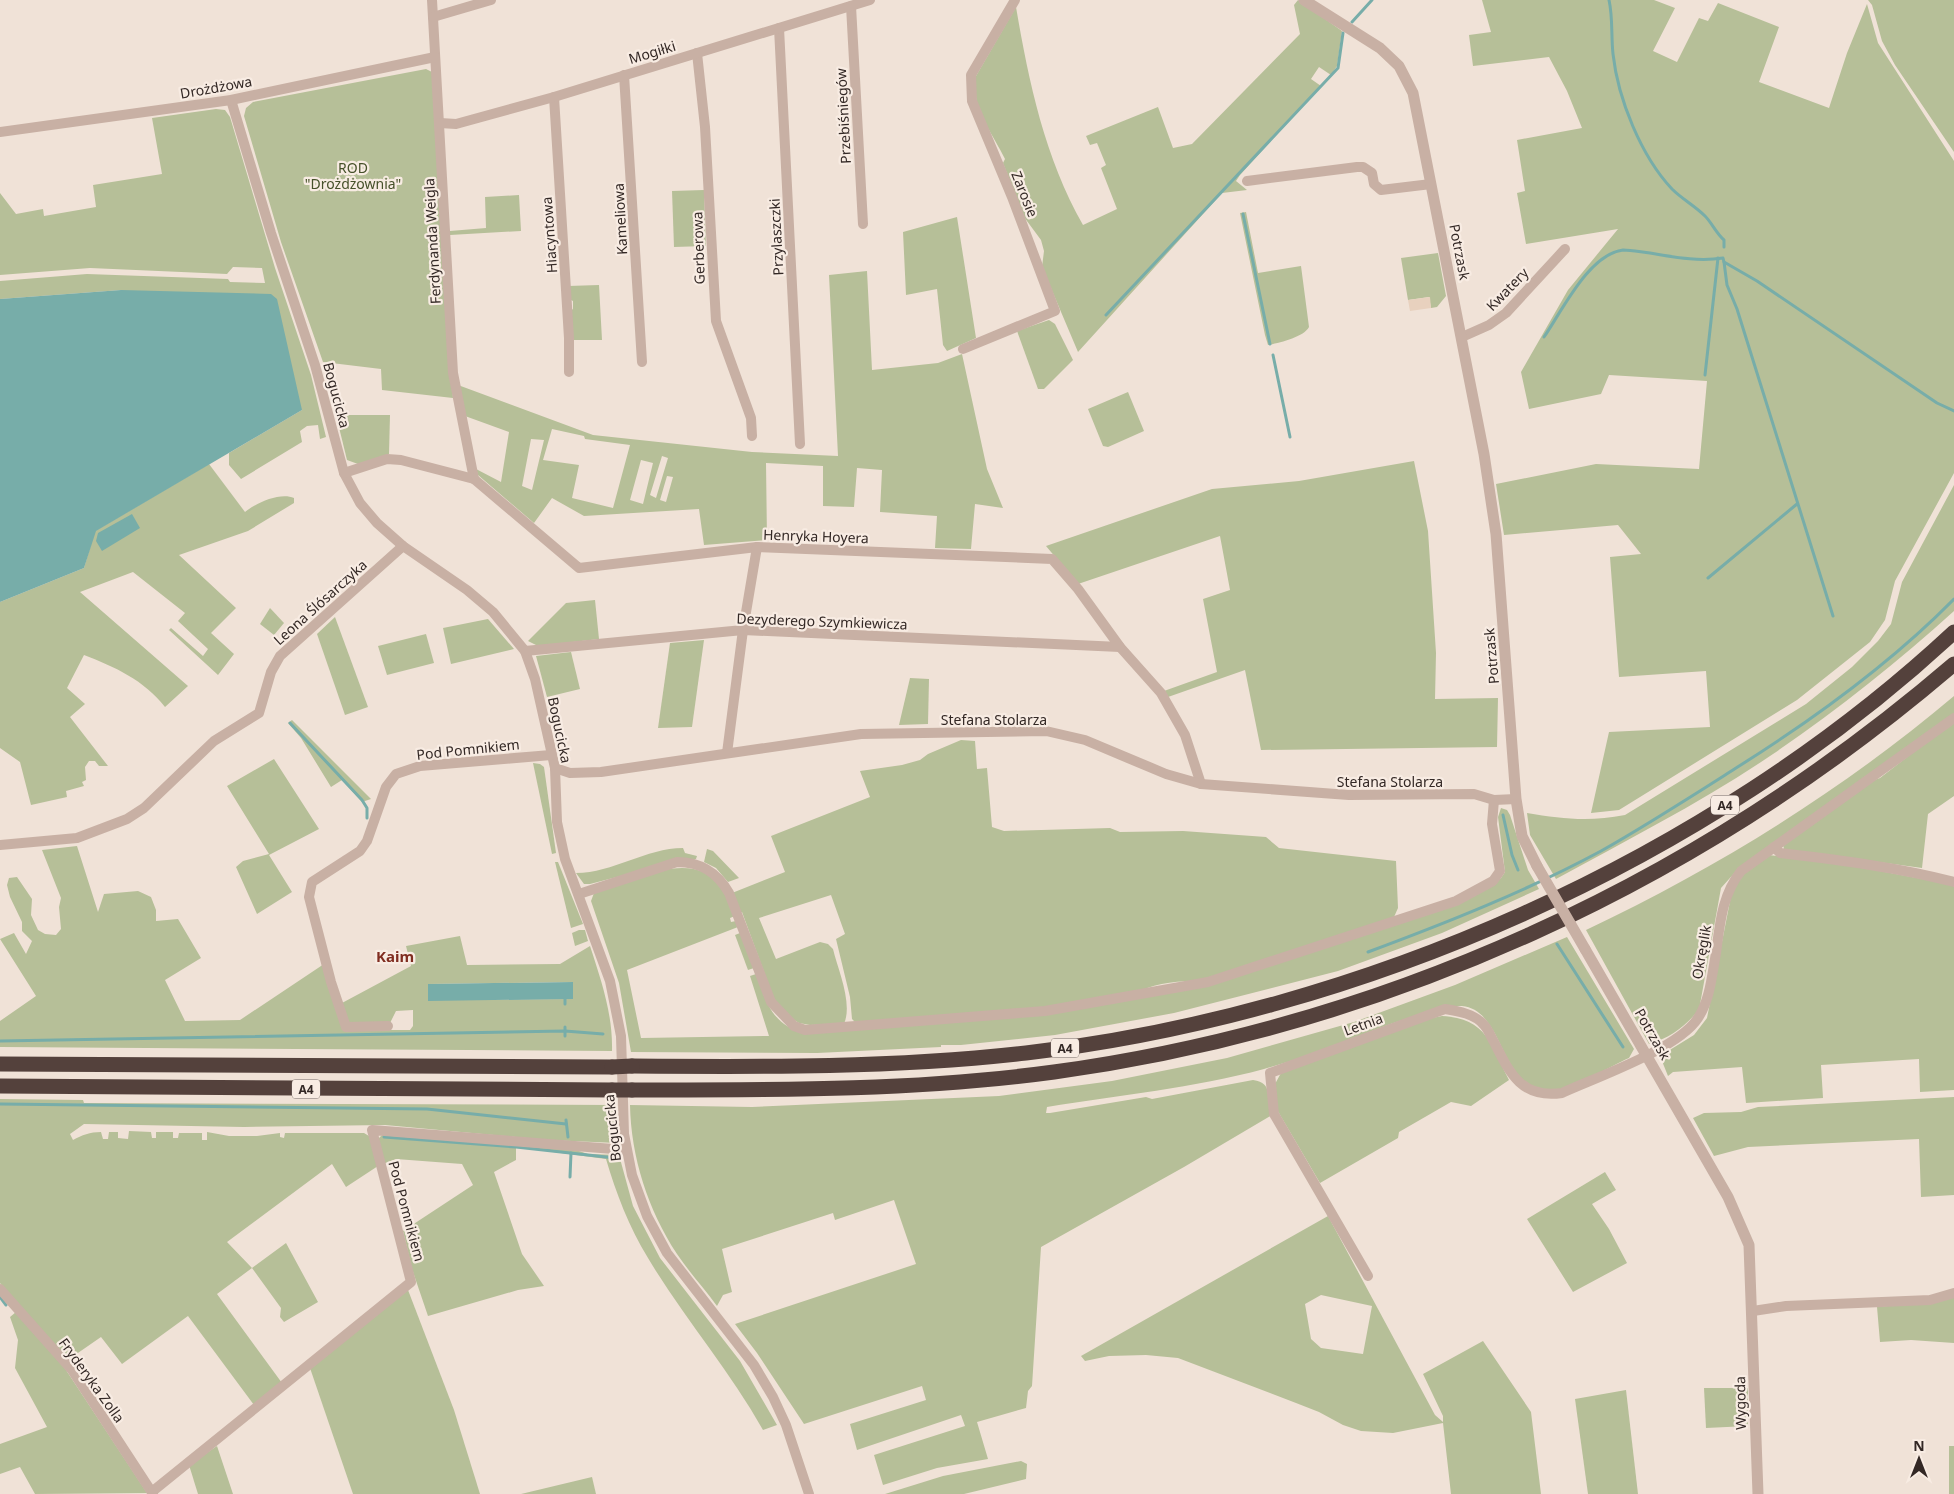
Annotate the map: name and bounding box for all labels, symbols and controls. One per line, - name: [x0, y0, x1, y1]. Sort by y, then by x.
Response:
- street label: Mogiłki: [626, 36, 678, 68]
- street label: Przebiśniegów: [831, 68, 855, 164]
- street label: Drożdżowa: [178, 71, 254, 103]
- park label: ROD "Drożdżownia": [305, 158, 401, 193]
- street label: Zarosie: [1007, 168, 1043, 220]
- street label: Ferdynanda Weigla: [419, 178, 445, 304]
- street label: Kameliowa: [609, 183, 631, 255]
- street label: Hiacyntowa: [537, 196, 561, 274]
- street label: Przylaszczki: [764, 198, 788, 276]
- street label: Gerberowa: [687, 211, 709, 285]
- street label: Potrzask: [1445, 223, 1475, 282]
- street label: Kwatery: [1482, 263, 1533, 315]
- street label: Bogucicka: [319, 360, 355, 430]
- street label: Henryka Hoyera: [763, 525, 869, 547]
- street label: Leona Ślósarczyka: [269, 555, 371, 649]
- street label: Dezyderego Szymkiewicza: [736, 609, 908, 633]
- street label: Potrzask: [1479, 627, 1503, 685]
- street label: Bogucicka: [544, 695, 576, 765]
- street label: Stefana Stolarza: [941, 710, 1047, 729]
- street label: Pod Pomnikiem: [416, 734, 520, 764]
- street label: Stefana Stolarza: [1337, 772, 1443, 791]
- road number: A4: [1711, 796, 1739, 814]
- street label: Okręglik: [1687, 923, 1715, 981]
- district label: Kaim: [376, 946, 414, 966]
- street label: Potrzask: [1631, 1005, 1676, 1064]
- street label: Letnia: [1341, 1008, 1385, 1040]
- road number: A4: [1051, 1038, 1079, 1058]
- road number: A4: [292, 1080, 320, 1098]
- street label: Bogucicka: [599, 1094, 625, 1162]
- street label: Pod Pomnikiem: [384, 1159, 430, 1263]
- street label: Fryderyka Zolla: [55, 1334, 129, 1426]
- street label: Wygoda: [1730, 1376, 1750, 1430]
- north arrow: [1894, 1434, 1944, 1484]
- text: N: [1913, 1436, 1925, 1455]

